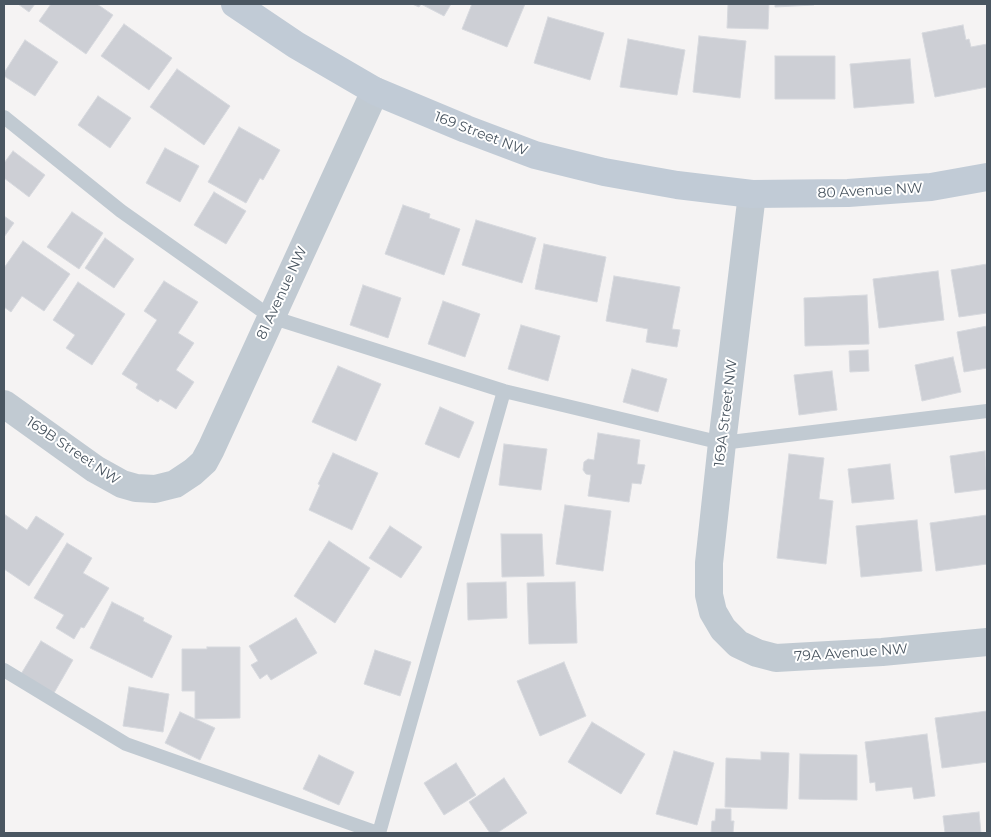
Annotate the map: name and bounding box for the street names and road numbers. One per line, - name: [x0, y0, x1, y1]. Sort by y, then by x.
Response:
- street label: 169 Street NW: [432, 109, 530, 159]
- street label: 80 Avenue NW: [817, 180, 923, 202]
- street label: 81 Avenue NW: [253, 244, 311, 342]
- street label: 169A Street NW: [711, 358, 741, 468]
- street label: 169B Street NW: [23, 414, 123, 488]
- street label: 79A Avenue NW: [794, 641, 908, 665]

